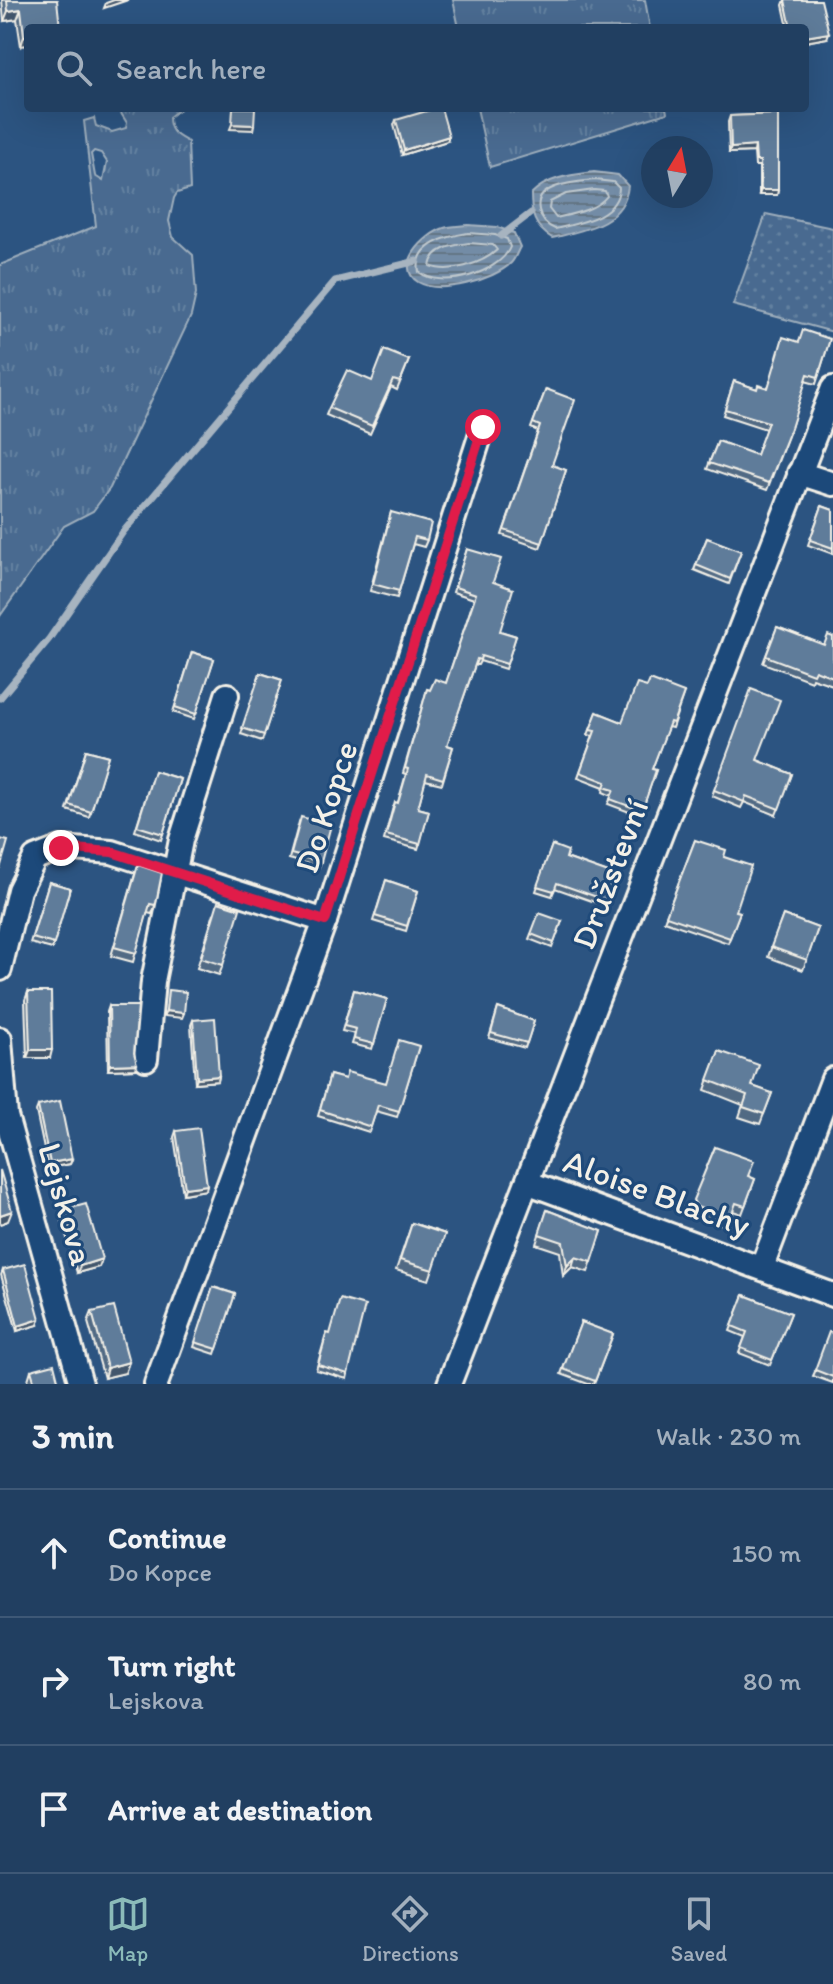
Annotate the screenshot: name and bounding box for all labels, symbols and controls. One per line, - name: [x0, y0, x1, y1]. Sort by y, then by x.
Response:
- search box: [24, 24, 809, 112]
- icon: search: [52, 46, 96, 90]
- text: Search here: [116, 50, 266, 87]
- north arrow: [641, 136, 713, 208]
- route start: [465, 409, 501, 445]
- street label: Do Kopce: [285, 736, 367, 878]
- street label: Družstevní: [563, 793, 657, 955]
- route end: [43, 830, 79, 866]
- street label: Lejskova: [29, 1138, 103, 1270]
- street label: Aloise Blachy: [558, 1140, 756, 1246]
- text: 3 min: [32, 1416, 114, 1457]
- text: Walk · 230 m: [656, 1420, 801, 1452]
- text: Continue: [108, 1519, 227, 1556]
- icon: ahead: [32, 1531, 76, 1575]
- text: 150 m: [732, 1537, 801, 1569]
- text: Do Kopce: [108, 1556, 212, 1588]
- text: Turn right: [108, 1647, 236, 1684]
- icon: right: [32, 1659, 76, 1703]
- text: 80 m: [743, 1665, 801, 1697]
- text: Lejskova: [108, 1684, 204, 1716]
- icon: arrive: [32, 1787, 76, 1831]
- text: Arrive at destination: [108, 1791, 372, 1828]
- tab: Map: [106, 1892, 150, 1967]
- tab: Directions: [362, 1892, 459, 1967]
- tab: Saved: [671, 1892, 727, 1967]

